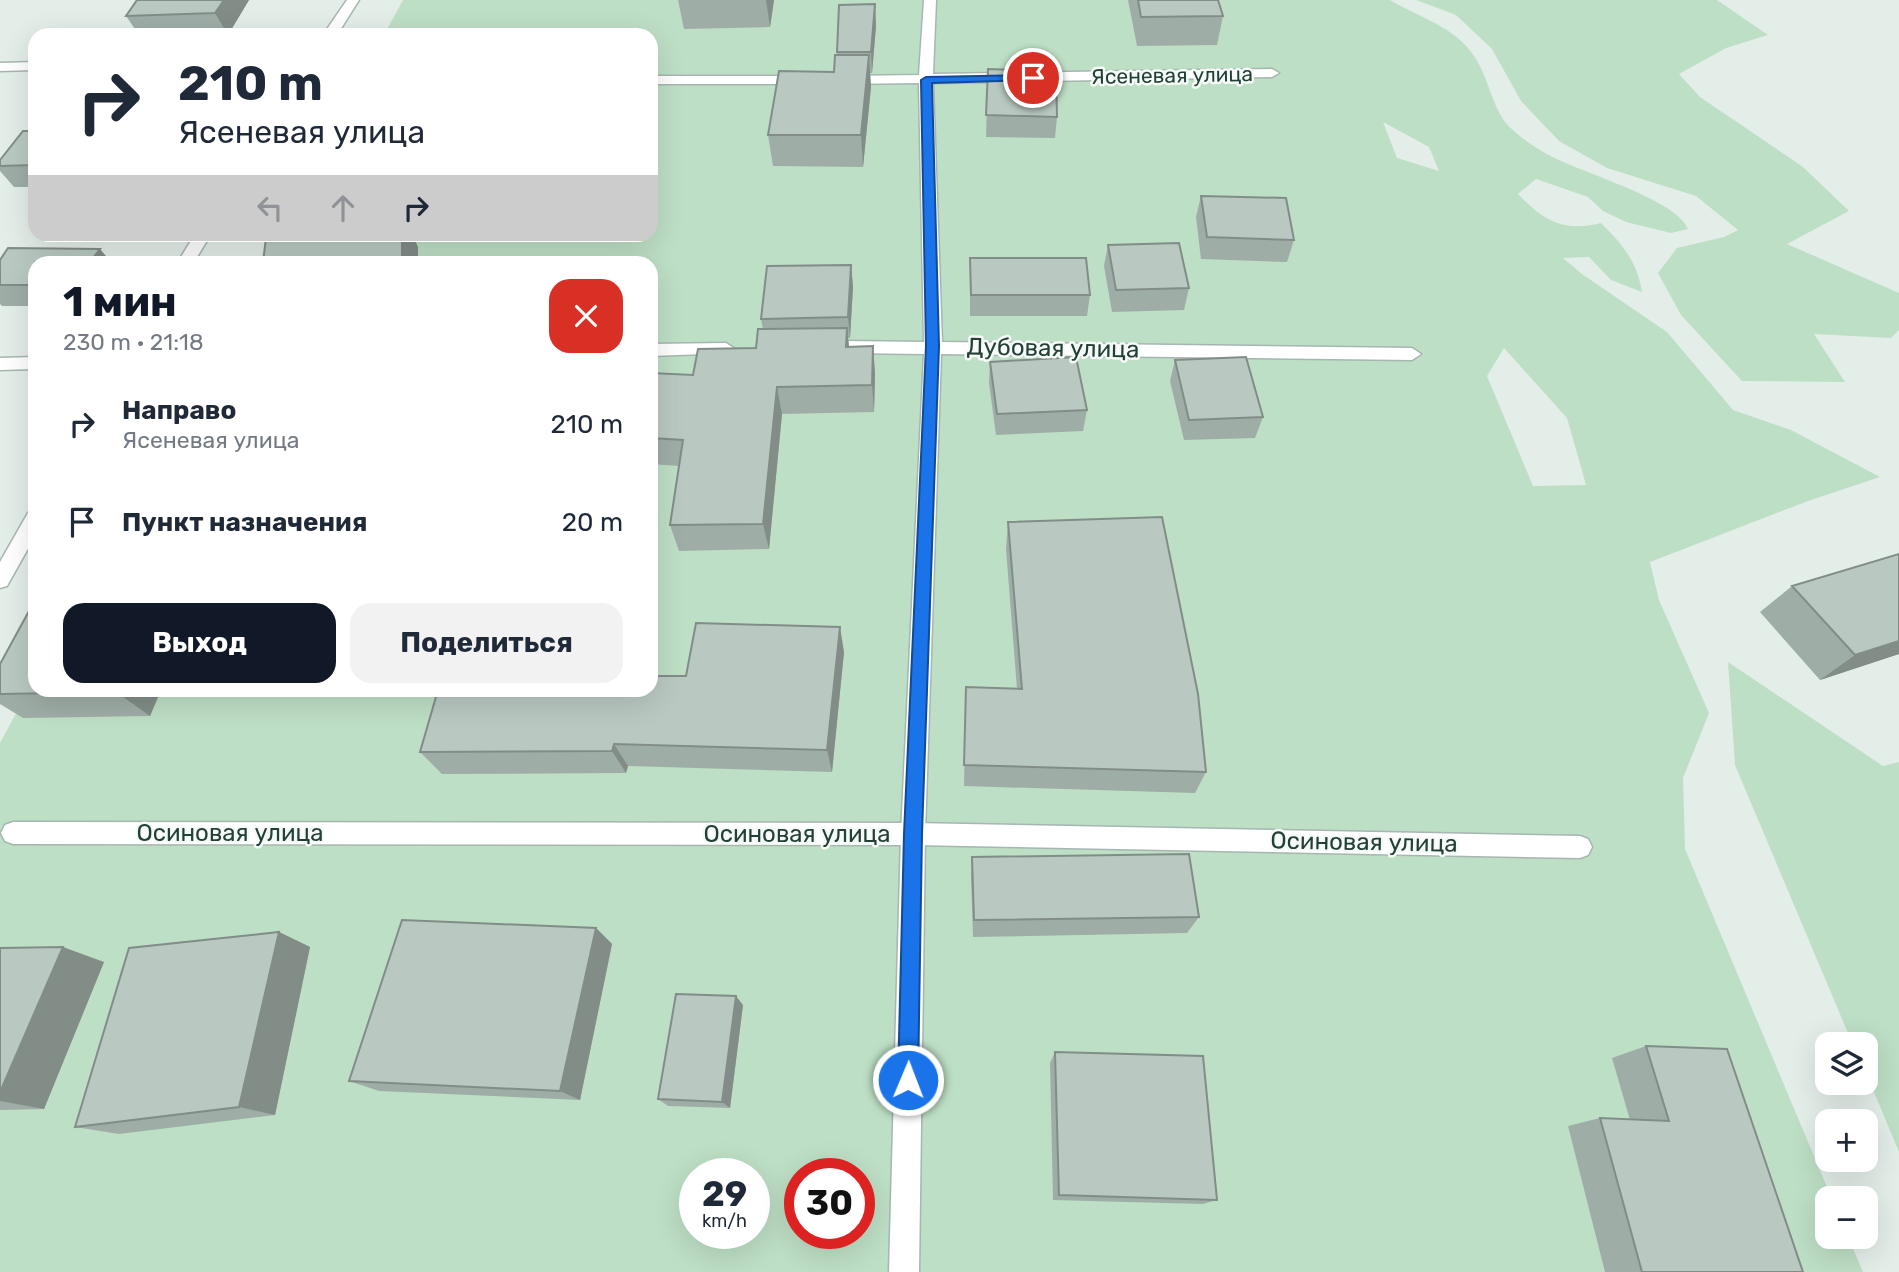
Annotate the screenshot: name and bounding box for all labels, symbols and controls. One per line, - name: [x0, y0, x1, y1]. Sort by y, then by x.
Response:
- pin: [1003, 48, 1063, 108]
- text: 210 m: [178, 54, 323, 112]
- icon: right: [63, 56, 154, 147]
- icon: arrive: [1014, 59, 1052, 97]
- street label: Ясеневая улица: [1091, 61, 1253, 89]
- text: Ясеневая улица: [178, 113, 425, 151]
- icon: left: [251, 189, 289, 227]
- icon: ahead: [324, 189, 362, 227]
- icon: right: [397, 189, 435, 227]
- text: 1 мин: [63, 277, 177, 327]
- button: close: [549, 279, 623, 353]
- text: 230 m · 21:18: [63, 328, 204, 356]
- street label: Дубовая улица: [966, 332, 1140, 364]
- text: Направо: [122, 395, 236, 426]
- icon: right: [63, 405, 101, 443]
- text: 210 m: [551, 409, 623, 440]
- text: Ясеневая улица: [122, 426, 300, 454]
- icon: arrive: [63, 503, 101, 541]
- text: Пункт назначения: [122, 507, 367, 538]
- text: 20 m: [562, 507, 623, 538]
- button: Выход: [63, 603, 336, 683]
- button: Поделиться: [350, 603, 623, 683]
- street label: Осиновая улица: [136, 819, 324, 847]
- street label: Осиновая улица: [703, 820, 891, 848]
- street label: Осиновая улица: [1270, 826, 1458, 858]
- map controls: [1815, 1032, 1878, 1249]
- button: layers: [1815, 1032, 1878, 1095]
- position arrow: [871, 1043, 945, 1117]
- button: +: [1815, 1109, 1878, 1172]
- speed limit sign: 30: [784, 1158, 875, 1249]
- text: 29: [702, 1173, 747, 1215]
- button: −: [1815, 1186, 1878, 1249]
- text: km/h: [702, 1210, 747, 1232]

